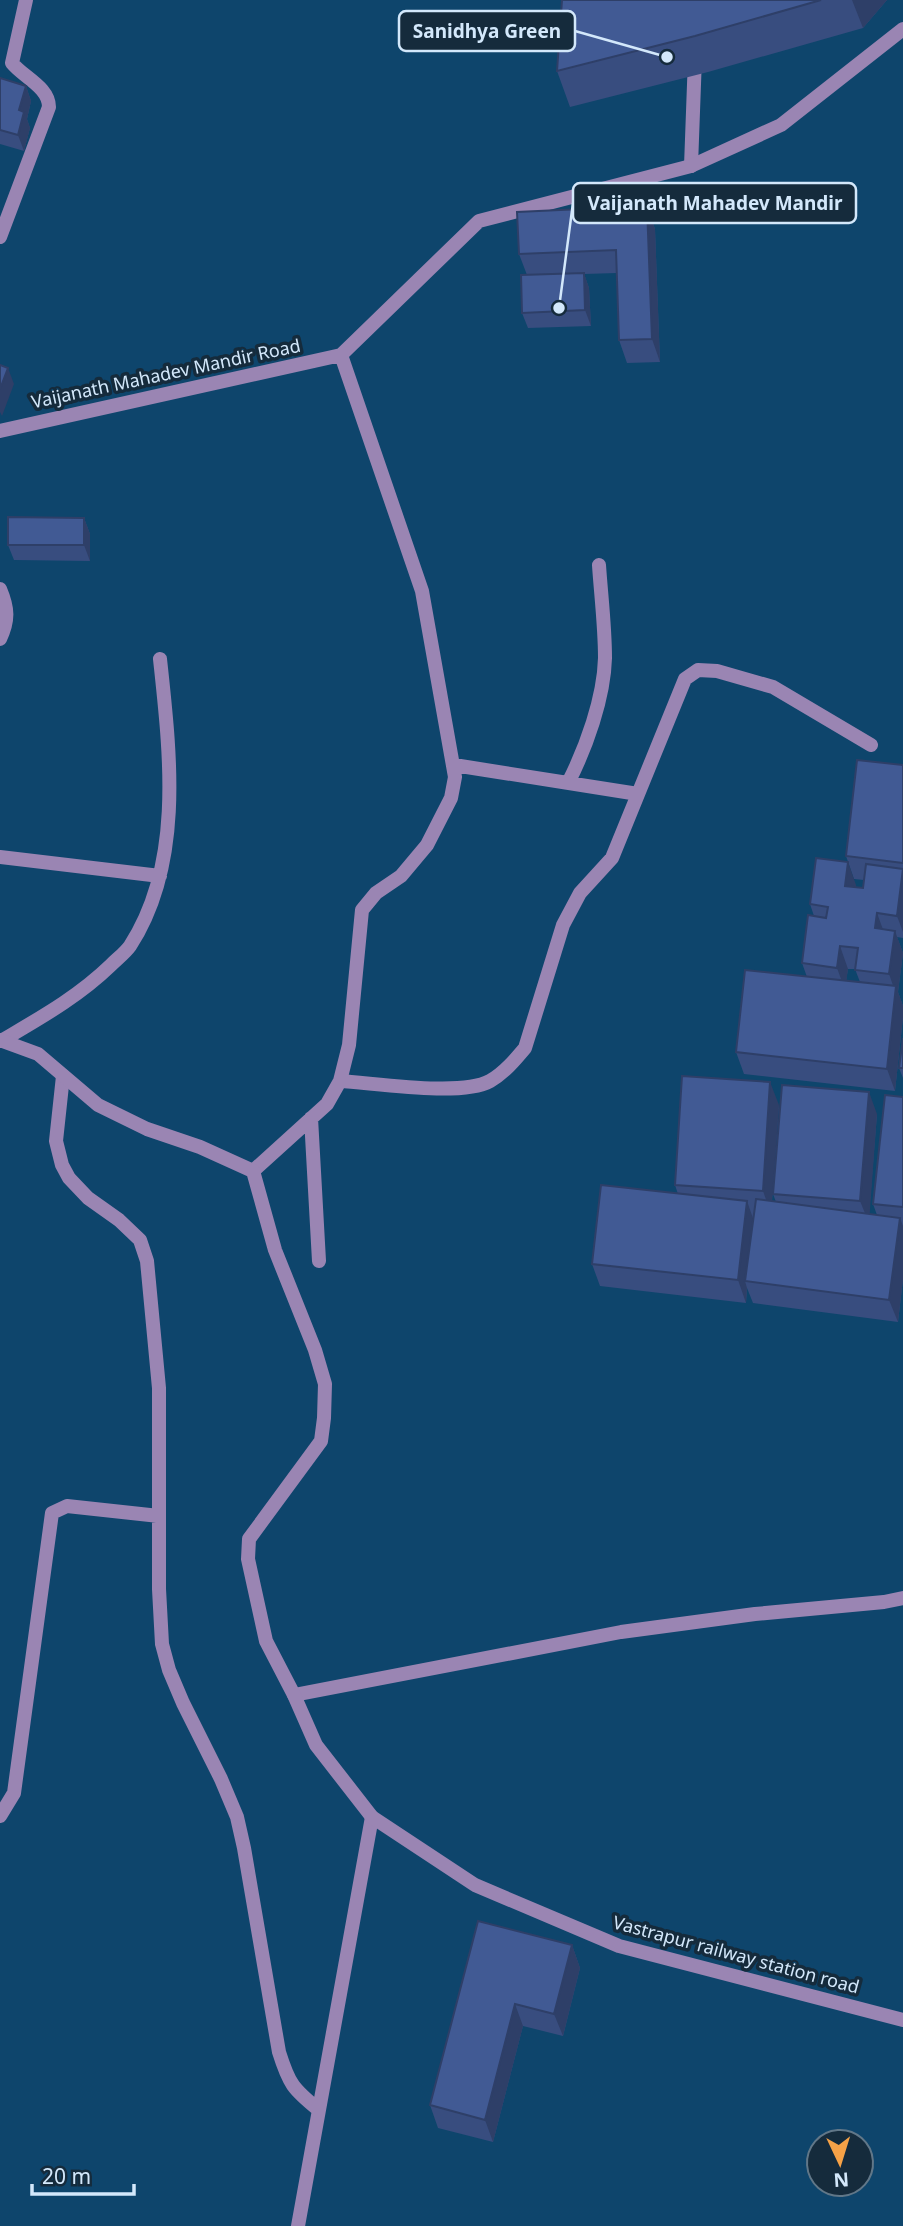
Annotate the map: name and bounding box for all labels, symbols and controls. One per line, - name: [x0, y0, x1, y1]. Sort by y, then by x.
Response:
- callout: Sanidhya Green: [399, 11, 575, 51]
- text: Sanidhya Green: [413, 18, 561, 44]
- callout: Vaijanath Mahadev Mandir: [573, 183, 856, 223]
- text: Vaijanath Mahadev Mandir: [588, 190, 843, 216]
- street label: Vaijanath Mahadev Mandir Road: [29, 333, 302, 413]
- street label: Vastrapur railway station road: [611, 1910, 862, 1998]
- north arrow: [805, 2128, 875, 2198]
- scale bar: [32, 2152, 133, 2196]
- text: 20 m: [42, 2162, 91, 2190]
- text: N: [833, 2166, 850, 2193]

